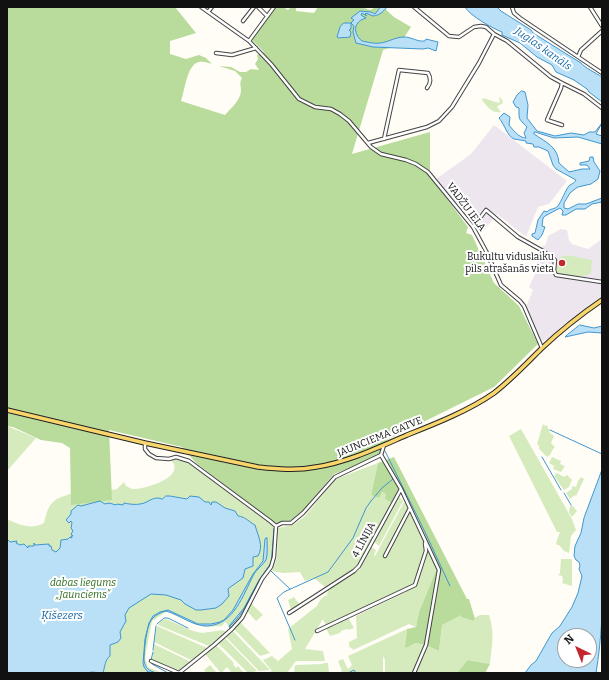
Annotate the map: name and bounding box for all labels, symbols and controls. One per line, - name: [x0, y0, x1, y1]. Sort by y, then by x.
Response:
- water label: Juglas kanāls: [512, 25, 574, 73]
- street label: VADŽU IELA: [444, 180, 488, 234]
- place label: Bukultu viduslaiku pils atrašanās vieta: [465, 251, 554, 274]
- marker: Bukultu viduslaiku pils atrašanās vieta: [557, 258, 567, 268]
- street label: JAUNCIEMA GATVE: [336, 414, 424, 460]
- street label: 4 LĪNIJA: [350, 520, 378, 560]
- park label: dabas liegums „Jaunciems”: [50, 577, 116, 600]
- water label: Ķīšezers: [41, 609, 83, 623]
- north arrow: [557, 628, 597, 668]
- text: N: [562, 632, 577, 647]

